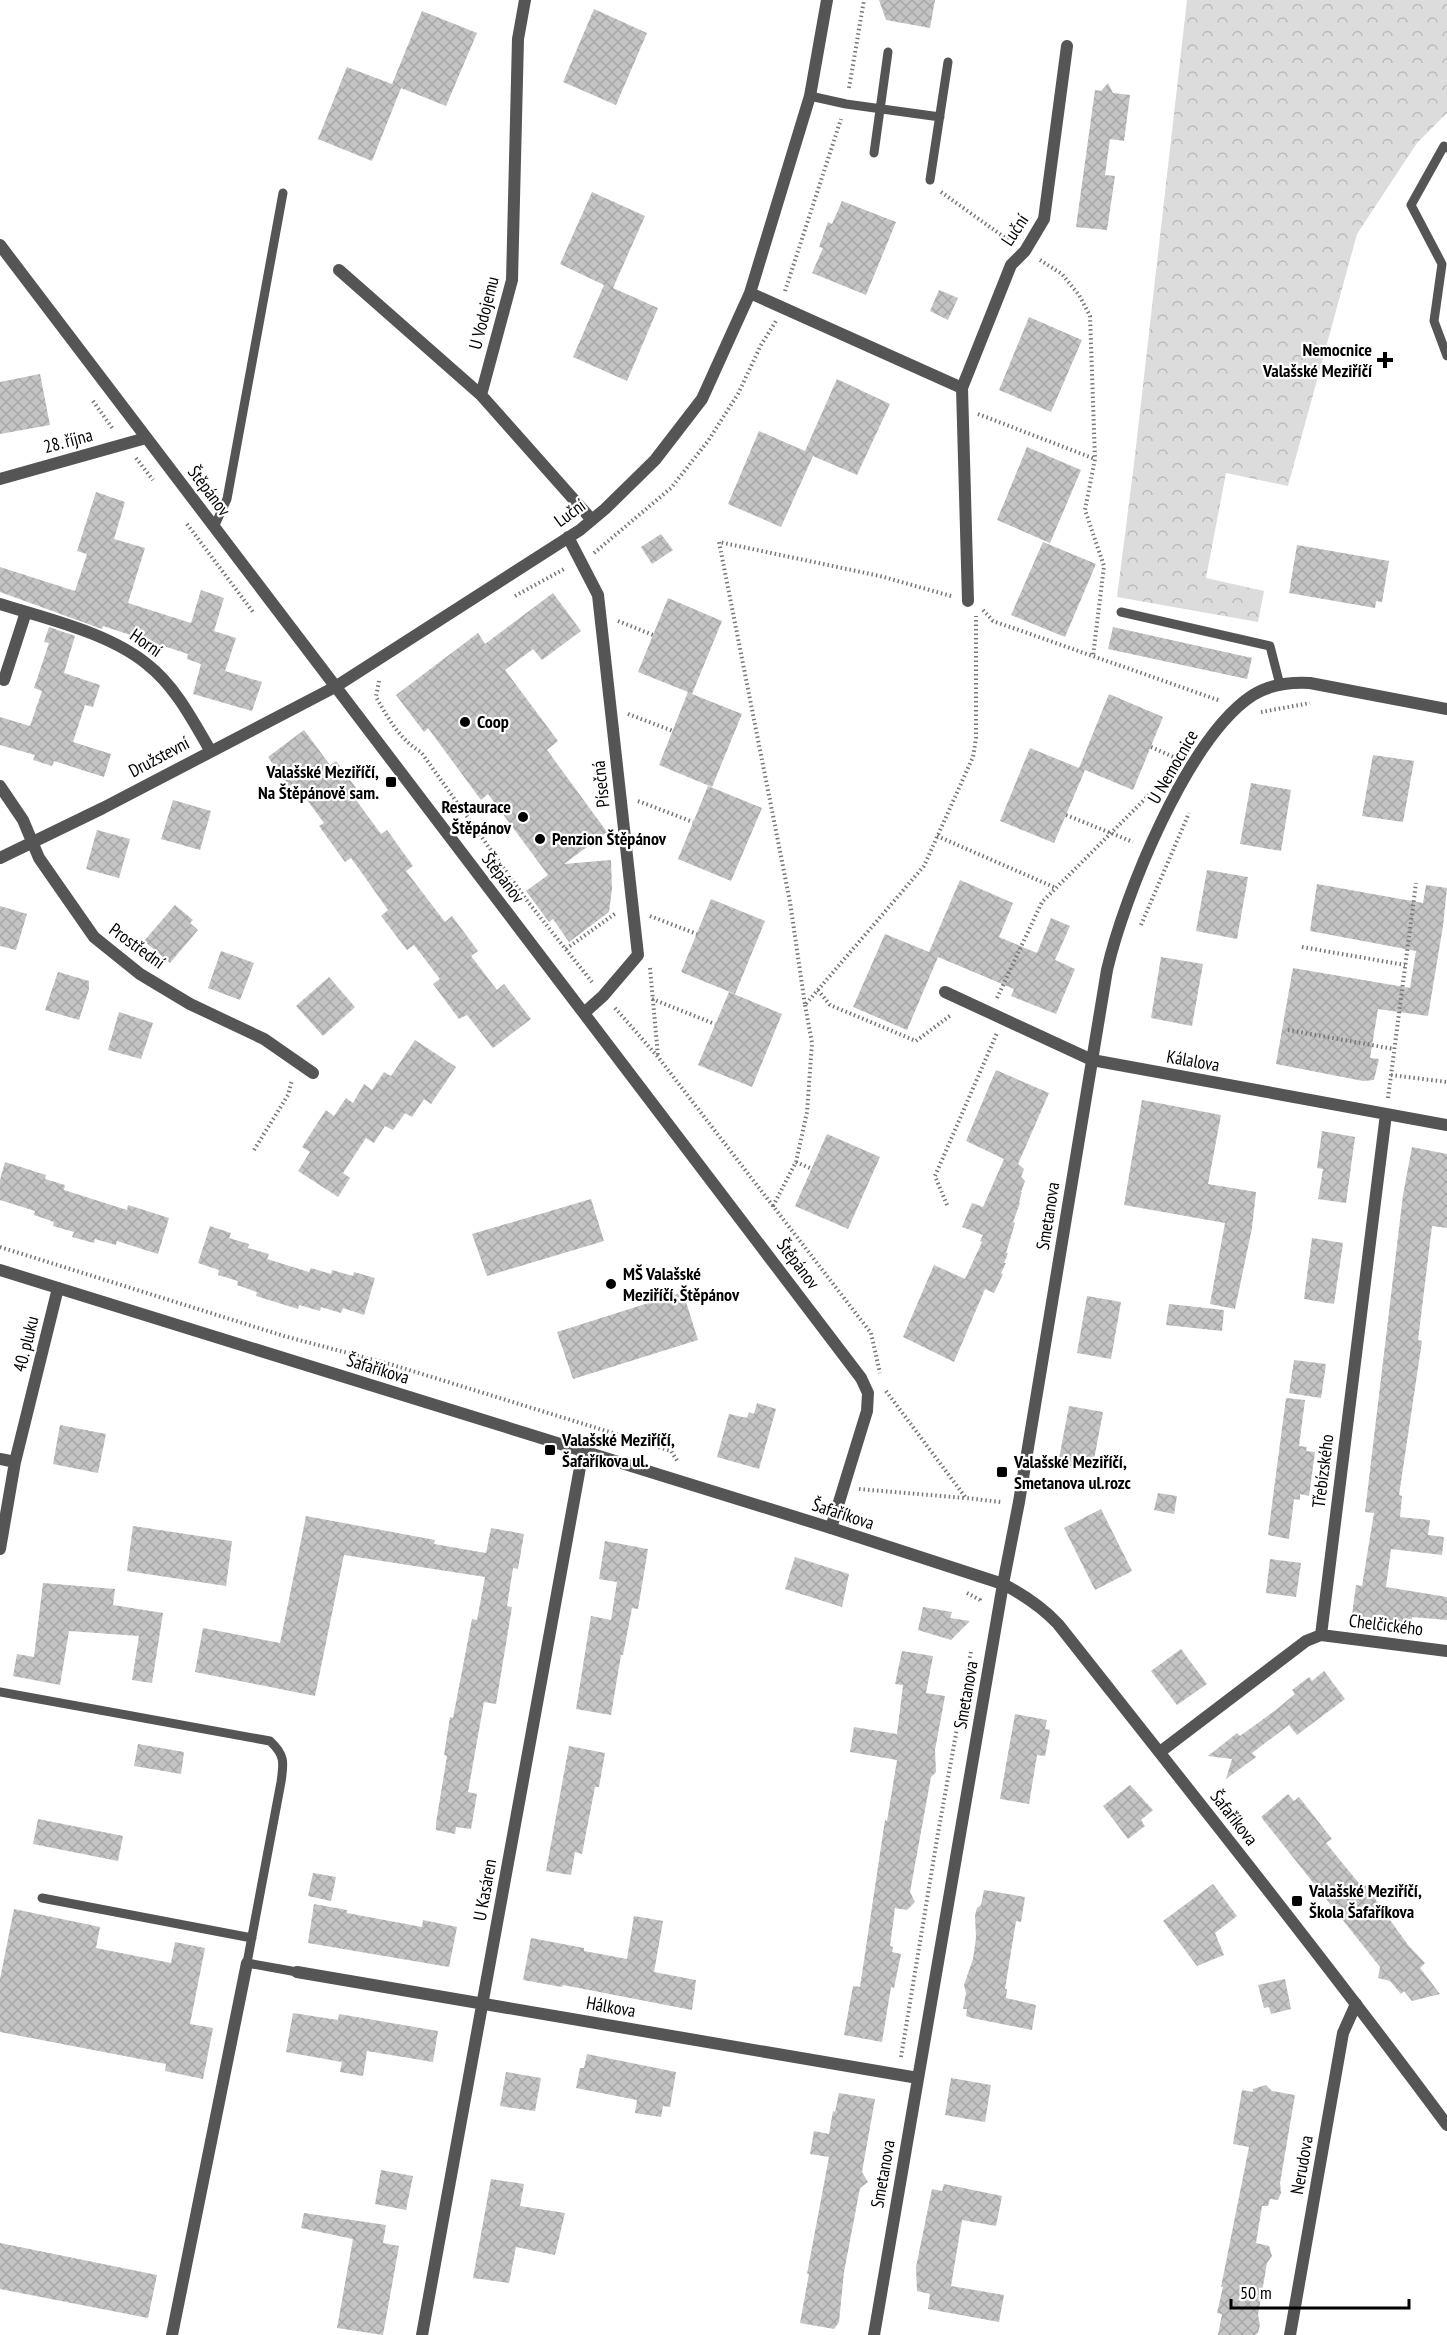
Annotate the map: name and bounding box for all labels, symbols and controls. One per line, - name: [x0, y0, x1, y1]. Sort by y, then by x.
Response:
- street label: Luční: [996, 209, 1033, 250]
- street label: U Vodojemu: [463, 274, 504, 352]
- place label: Nemocnice Valašské Meziříčí: [1262, 338, 1372, 382]
- marker: Nemocnice Valašské Meziříčí: [1376, 351, 1394, 369]
- street label: 28. října: [41, 423, 95, 458]
- street label: Štěpánov: [183, 461, 236, 521]
- street label: Luční: [549, 493, 590, 532]
- street label: Horní: [126, 623, 167, 662]
- place label: Coop: [477, 710, 509, 733]
- marker: Coop: [458, 715, 472, 729]
- street label: U Nemocnice: [1142, 726, 1203, 808]
- street label: Družstevní: [124, 731, 193, 782]
- place label: Valašské Meziříčí, Na Štěpánově sam.: [258, 760, 379, 804]
- street label: Písečná: [587, 760, 614, 809]
- marker: Valašské Meziříčí, Na Štěpánově sam.: [384, 775, 398, 789]
- place label: Restaurace Štěpánov: [441, 795, 512, 839]
- marker: Restaurace Štěpánov: [516, 810, 530, 824]
- place label: Penzion Štěpánov: [552, 827, 667, 850]
- marker: Penzion Štěpánov: [533, 832, 547, 846]
- street label: Štěpánov: [477, 848, 530, 908]
- street label: Prostřední: [105, 918, 170, 974]
- street label: Kálalova: [1165, 1045, 1221, 1076]
- street label: Smetanova: [1031, 1180, 1064, 1252]
- street label: Štěpánov: [772, 1234, 825, 1294]
- place label: MŠ Valašské Meziříčí, Štěpánov: [623, 1262, 740, 1306]
- marker: MŠ Valašské Meziříčí, Štěpánov: [604, 1277, 618, 1291]
- street label: 40. pluku: [8, 1314, 44, 1374]
- street label: Šafaříkova: [344, 1348, 412, 1389]
- place label: Valašské Meziříčí, Šafaříkova ul.: [561, 1428, 675, 1472]
- street label: Třebízského: [1307, 1433, 1338, 1509]
- marker: Valašské Meziříčí, Šafaříkova ul.: [543, 1443, 557, 1457]
- place label: Valašské Meziříčí, Smetanova ul.rozc: [1013, 1450, 1132, 1494]
- marker: Valašské Meziříčí, Smetanova ul.rozc: [995, 1465, 1009, 1479]
- street label: Šafaříkova: [809, 1493, 877, 1534]
- street label: Chelčického: [1348, 1609, 1425, 1640]
- street label: Smetanova: [948, 1659, 983, 1731]
- street label: Šafaříkova: [1206, 1785, 1263, 1850]
- street label: U Kasáren: [468, 1857, 501, 1923]
- place label: Valašské Meziříčí, Škola Šafaříkova: [1308, 1879, 1422, 1923]
- marker: Valašské Meziříčí, Škola Šafaříkova: [1290, 1894, 1304, 1908]
- street label: Hálkova: [585, 1991, 638, 2022]
- street label: Nerudova: [1285, 2134, 1318, 2196]
- street label: Smetanova: [865, 2138, 900, 2210]
- scale bar: [1231, 2272, 1410, 2310]
- text: 50 m: [1240, 2281, 1272, 2304]

